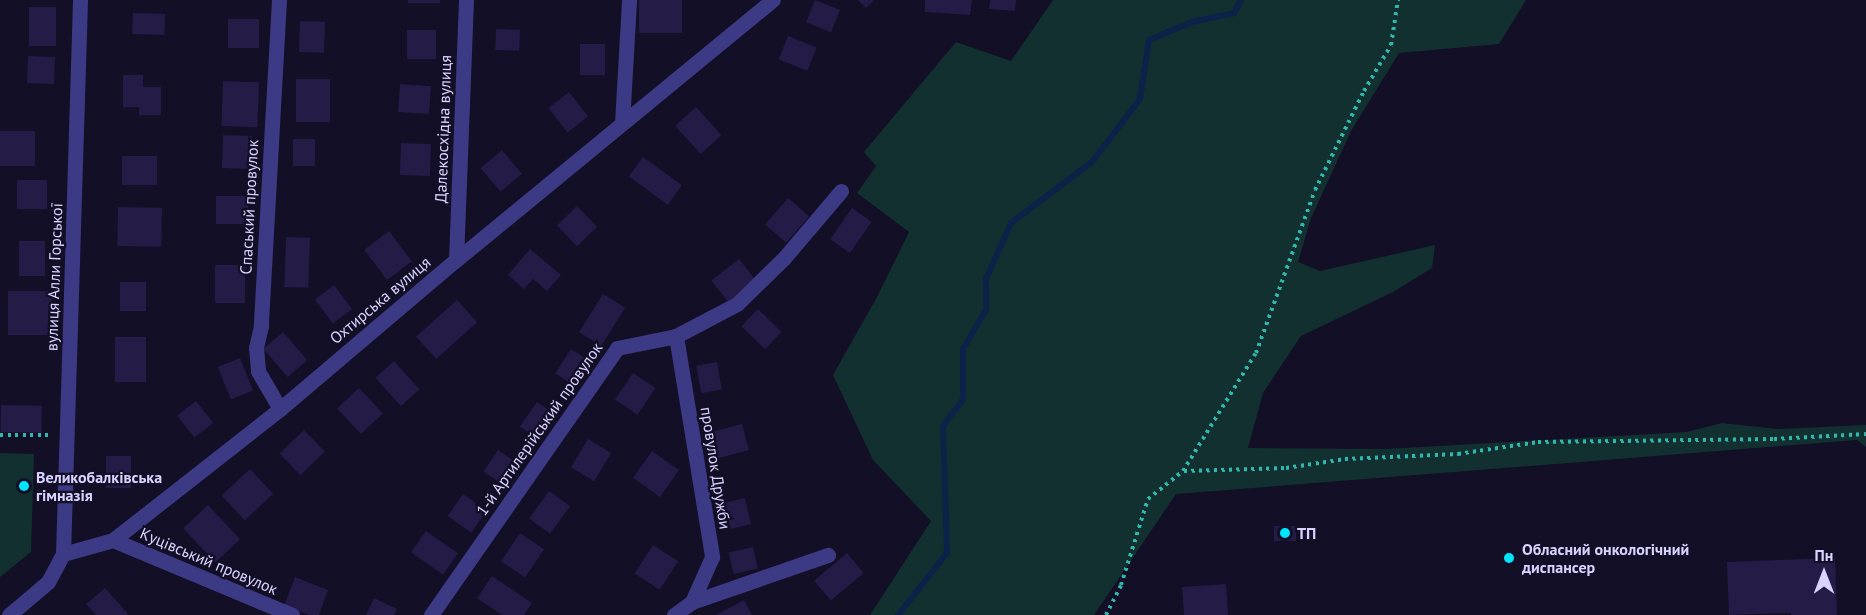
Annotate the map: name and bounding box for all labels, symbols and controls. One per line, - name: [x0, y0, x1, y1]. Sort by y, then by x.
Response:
- street label: Далекосхідна вулиця: [431, 55, 455, 203]
- street label: Спаський провулок: [236, 139, 262, 275]
- street label: вулиця Алли Горської: [42, 202, 66, 352]
- street label: Охтирська вулиця: [326, 252, 434, 348]
- street label: 1-й Артилерійський провулок: [472, 338, 606, 520]
- street label: провулок Дружби: [697, 405, 735, 531]
- place label: Великобалківська гімназія: [36, 467, 162, 505]
- marker: Великобалківська гімназія: [17, 479, 31, 493]
- street label: Куцівський провулок: [137, 523, 281, 599]
- place label: ТП: [1297, 523, 1316, 543]
- marker: ТП: [1278, 526, 1292, 540]
- place label: Обласний онкологічний диспансер: [1522, 539, 1689, 577]
- north arrow: [1794, 543, 1854, 603]
- text: Пн: [1815, 545, 1833, 565]
- marker: Обласний онкологічний диспансер: [1500, 549, 1518, 567]

